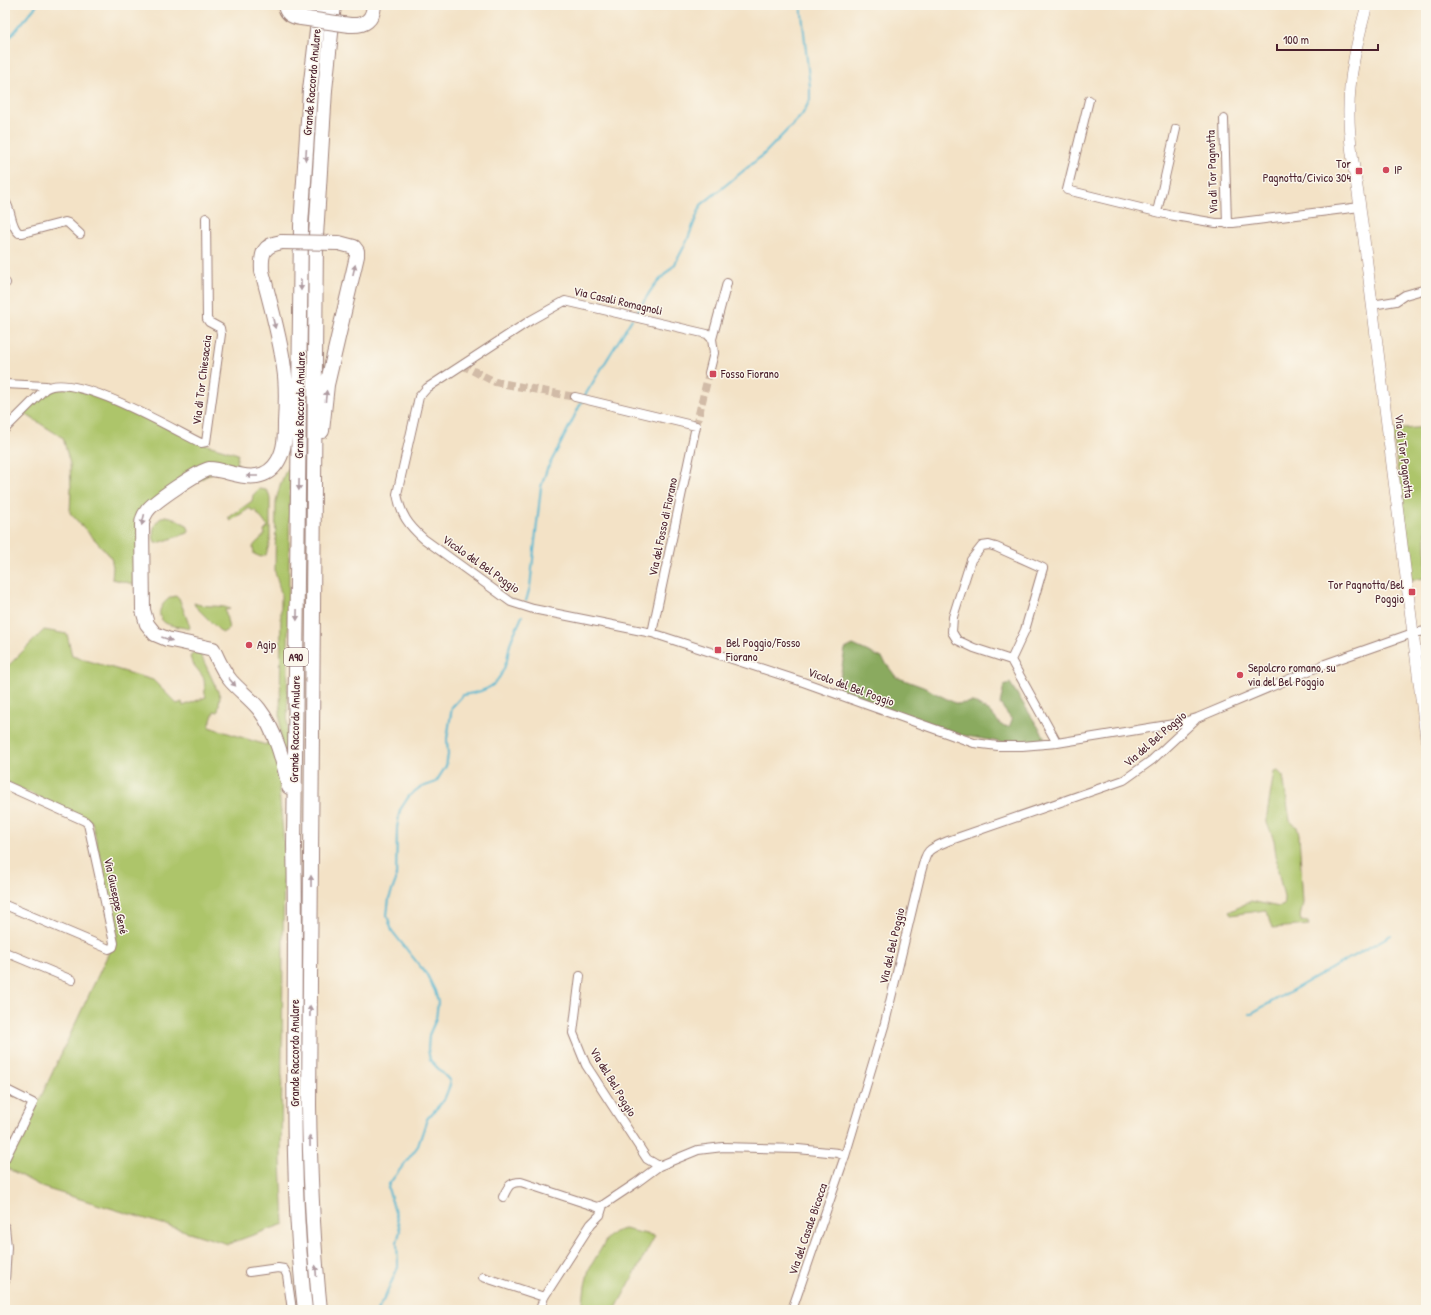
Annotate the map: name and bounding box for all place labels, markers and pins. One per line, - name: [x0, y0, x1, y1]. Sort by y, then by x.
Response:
- place label: Tor Pagnotta/Civico 304: [1263, 155, 1351, 186]
- place label: IP: [1394, 161, 1403, 178]
- marker: IP: [1381, 165, 1391, 175]
- marker: Tor Pagnotta/Civico 304: [1354, 166, 1364, 176]
- place label: Fosso Fiorano: [720, 365, 779, 382]
- marker: Fosso Fiorano: [708, 369, 718, 379]
- place label: Tor Pagnotta/Bel Poggio: [1328, 576, 1405, 607]
- marker: Tor Pagnotta/Bel Poggio: [1407, 587, 1417, 597]
- place label: Bel Poggio/Fosso Fiorano: [725, 634, 800, 665]
- place label: Agip: [257, 636, 276, 653]
- marker: Agip: [244, 640, 254, 650]
- marker: Bel Poggio/Fosso Fiorano: [713, 645, 723, 655]
- place label: Sepolcro romano, su via del Bel Poggio: [1248, 659, 1336, 690]
- marker: Sepolcro romano, su via del Bel Poggio: [1235, 670, 1245, 680]

